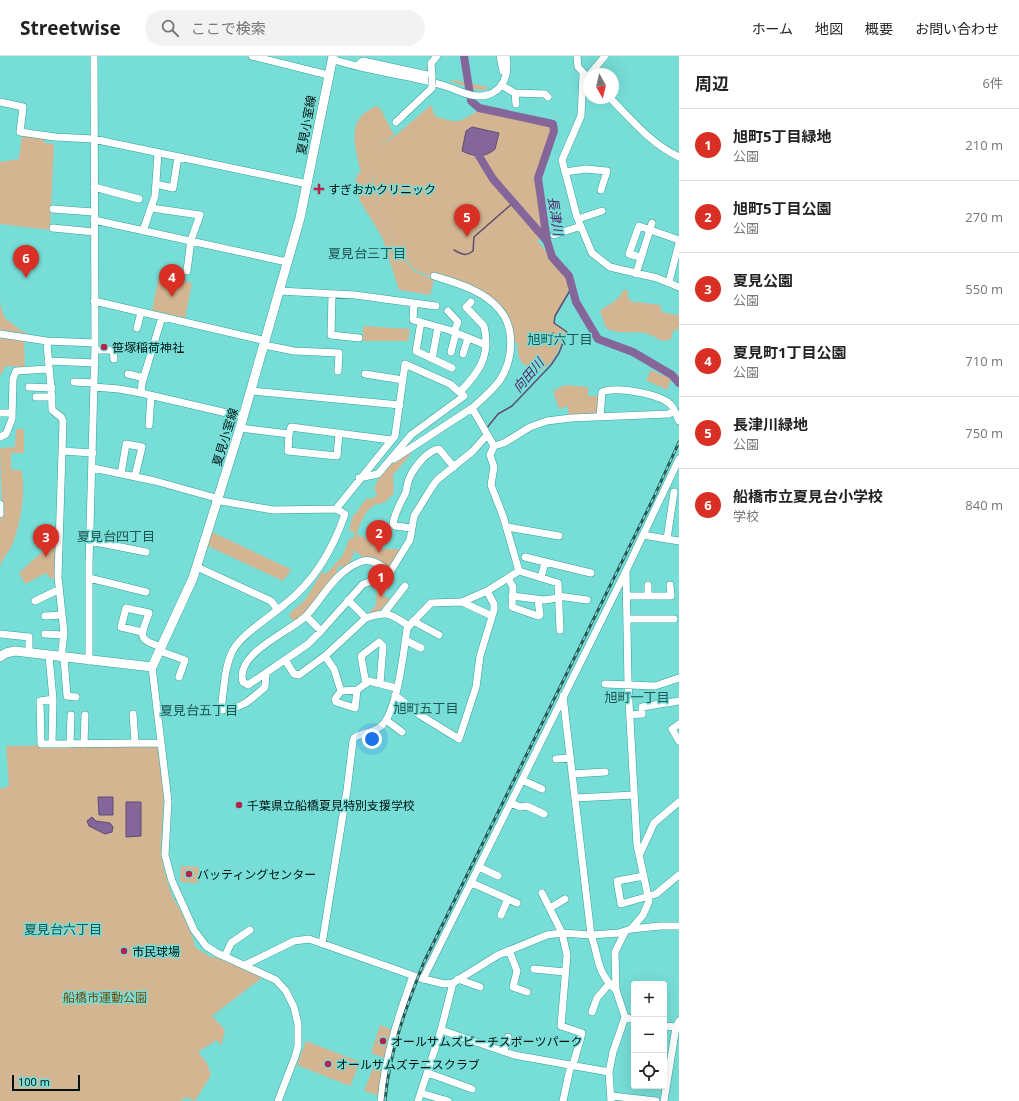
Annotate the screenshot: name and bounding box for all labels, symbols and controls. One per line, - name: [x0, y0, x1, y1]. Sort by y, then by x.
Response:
- search box: [145, 10, 425, 46]
- text: Streetwise: [20, 15, 121, 41]
- icon: search: [159, 17, 181, 39]
- text: ここで検索: [191, 18, 266, 38]
- text: ホーム: [751, 19, 793, 38]
- text: 地図: [815, 19, 843, 38]
- text: 概要: [865, 19, 893, 38]
- text: お問い合わせ: [915, 19, 999, 38]
- north arrow: [583, 68, 619, 104]
- text: 周辺: [695, 72, 729, 95]
- text: 6件: [983, 74, 1003, 92]
- street label: 夏見小室線: [292, 94, 320, 156]
- text: 旭町5丁目緑地: [733, 126, 832, 146]
- text: 1: [704, 136, 712, 154]
- text: 210 m: [965, 136, 1003, 154]
- text: 公園: [733, 147, 759, 165]
- place label: すぎおかクリニック: [328, 181, 436, 198]
- marker: すぎおかクリニック: [313, 183, 325, 195]
- water label: 長津川: [544, 195, 568, 239]
- text: 旭町5丁目公園: [733, 198, 832, 218]
- pin: 5: [454, 204, 480, 237]
- text: 2: [704, 208, 712, 226]
- text: 270 m: [965, 208, 1003, 226]
- text: 公園: [733, 219, 759, 237]
- district label: 夏見台三丁目: [328, 244, 406, 262]
- pin: 6: [13, 245, 39, 278]
- pin: 4: [159, 264, 185, 297]
- text: 夏見公園: [733, 270, 793, 290]
- text: 3: [704, 280, 712, 298]
- text: 550 m: [965, 280, 1003, 298]
- text: 公園: [733, 291, 759, 309]
- district label: 旭町六丁目: [527, 330, 593, 348]
- place label: 笹塚稲荷神社: [112, 339, 184, 356]
- marker: 笹塚稲荷神社: [99, 342, 109, 352]
- text: 夏見町1丁目公園: [733, 342, 847, 362]
- text: 4: [704, 352, 712, 370]
- text: 710 m: [965, 352, 1003, 370]
- water label: 向田川: [508, 353, 549, 396]
- text: 公園: [733, 363, 759, 381]
- street label: 夏見小室線: [208, 406, 242, 468]
- text: 長津川緑地: [733, 414, 808, 434]
- text: 5: [704, 424, 712, 442]
- text: 750 m: [965, 424, 1003, 442]
- text: 公園: [733, 435, 759, 453]
- text: 船橋市立夏見台小学校: [733, 486, 883, 506]
- text: 6: [704, 496, 712, 514]
- text: 840 m: [965, 496, 1003, 514]
- text: 学校: [733, 507, 759, 525]
- pin: 2: [366, 520, 392, 553]
- pin: 3: [33, 524, 59, 557]
- district label: 夏見台四丁目: [77, 527, 155, 545]
- pin: 1: [368, 564, 394, 597]
- district label: 旭町一丁目: [604, 688, 670, 706]
- district label: 旭町五丁目: [393, 699, 459, 717]
- district label: 夏見台五丁目: [160, 701, 238, 719]
- your location: [362, 729, 382, 749]
- place label: 千葉県立船橋夏見特別支援学校: [247, 797, 415, 814]
- marker: 千葉県立船橋夏見特別支援学校: [234, 800, 244, 810]
- place label: バッティングセンター: [197, 866, 316, 883]
- marker: バッティングセンター: [184, 869, 194, 879]
- district label: 夏見台六丁目: [24, 920, 102, 938]
- place label: 市民球場: [132, 943, 180, 960]
- marker: 市民球場: [119, 946, 129, 956]
- map controls: [631, 981, 667, 1089]
- button: +: [631, 981, 667, 1017]
- park label: 船橋市運動公園: [63, 989, 147, 1006]
- button: −: [631, 1017, 667, 1053]
- place label: オールサムズビーチスポーツパーク: [391, 1033, 583, 1050]
- marker: オールサムズビーチスポーツパーク: [378, 1036, 388, 1046]
- button: locate: [631, 1053, 667, 1089]
- place label: オールサムズテニスクラブ: [336, 1056, 480, 1073]
- marker: オールサムズテニスクラブ: [323, 1059, 333, 1069]
- scale bar: [12, 1073, 80, 1092]
- text: 100 m: [18, 1074, 50, 1089]

